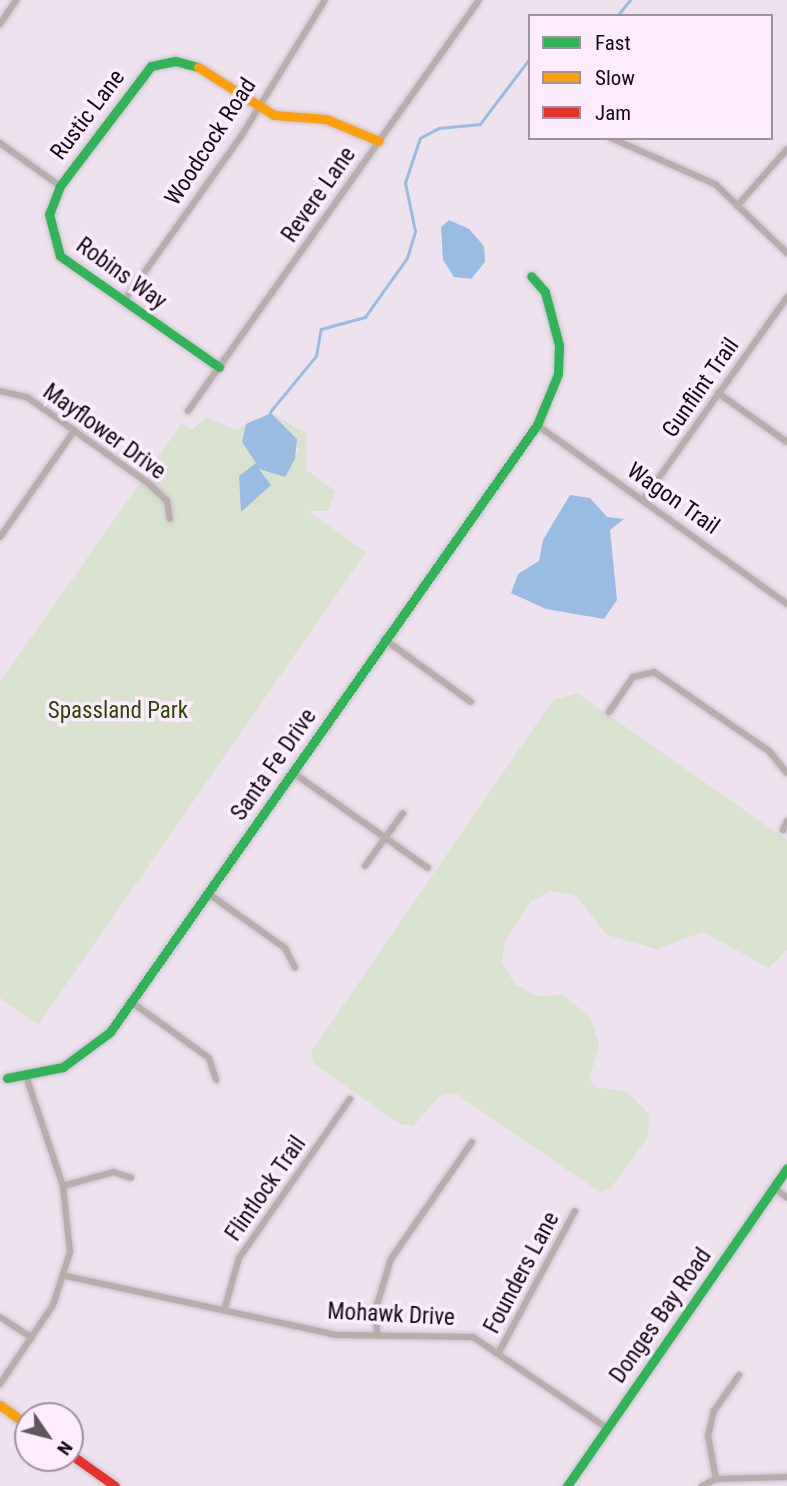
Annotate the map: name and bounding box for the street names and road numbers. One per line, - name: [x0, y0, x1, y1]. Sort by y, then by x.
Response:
- street label: Rustic Lane: [45, 64, 131, 166]
- street label: Woodcock Road: [160, 73, 262, 211]
- street label: Revere Lane: [276, 142, 362, 248]
- street label: Robins Way: [70, 232, 172, 316]
- street label: Gunflint Trail: [657, 333, 745, 443]
- street label: Mayflower Drive: [37, 378, 171, 486]
- street label: Wagon Trail: [621, 457, 725, 541]
- street label: Santa Fe Drive: [225, 704, 323, 826]
- street label: Flintlock Trail: [220, 1131, 312, 1247]
- street label: Founders Lane: [478, 1208, 566, 1338]
- street label: Donges Bay Road: [604, 1243, 718, 1389]
- street label: Mohawk Drive: [327, 1298, 455, 1332]

